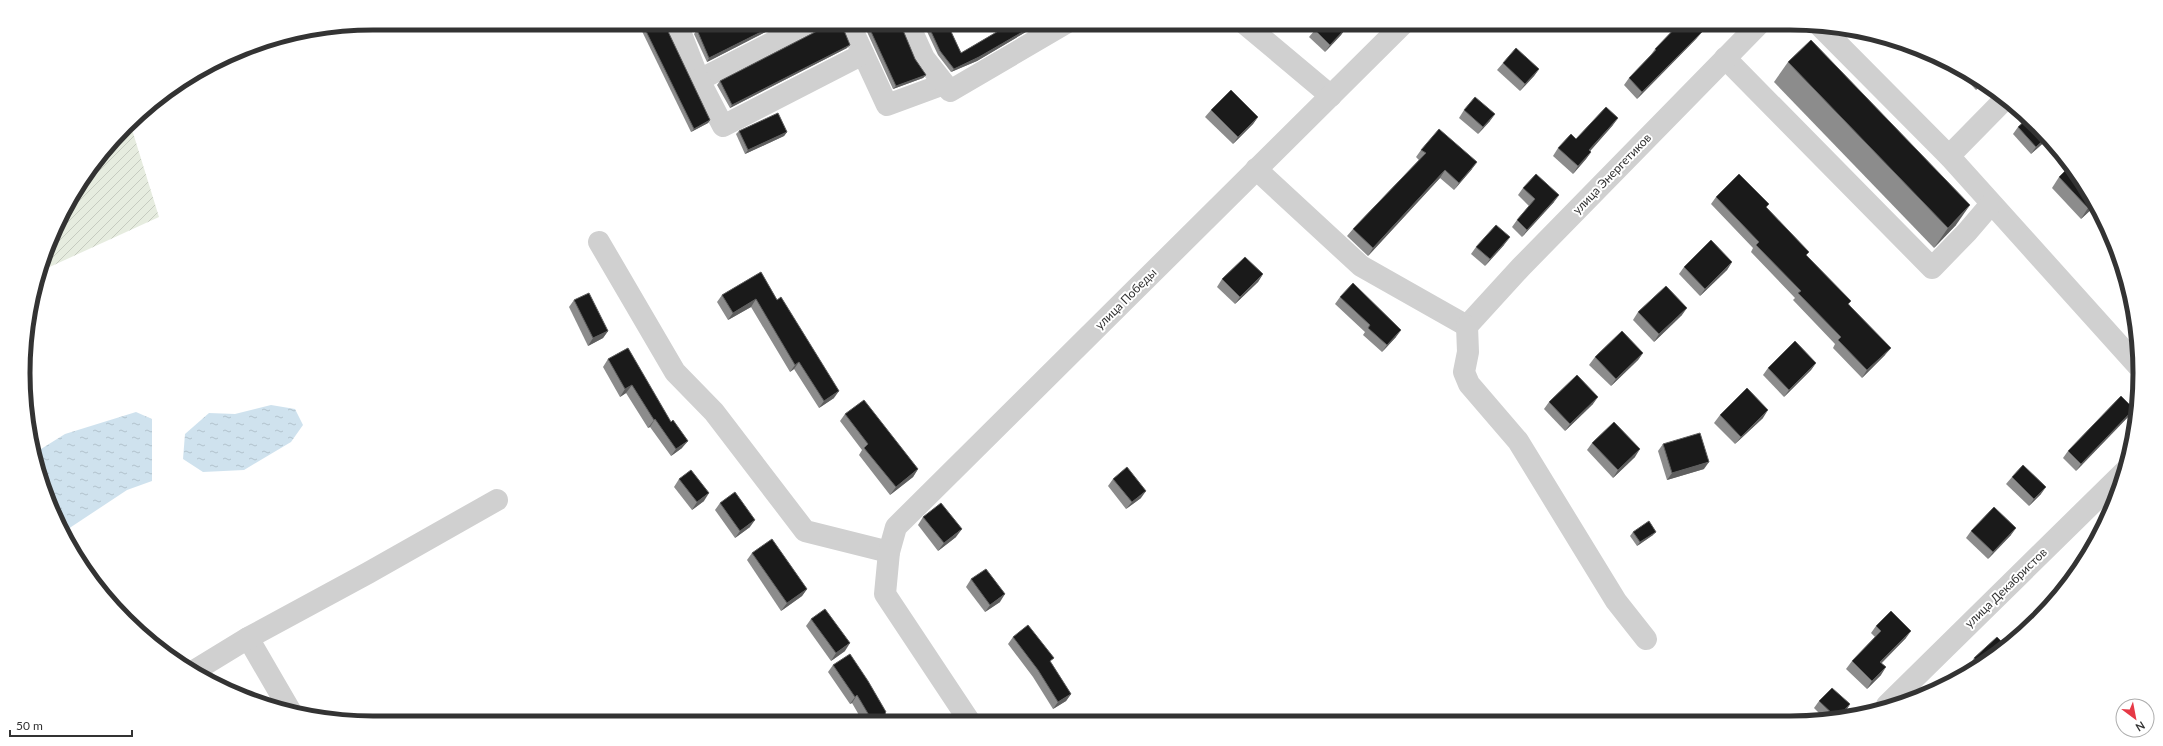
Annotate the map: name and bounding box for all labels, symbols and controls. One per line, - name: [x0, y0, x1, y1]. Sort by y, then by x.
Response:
- street label: улица Энергетиков: [1569, 130, 1654, 217]
- street label: улица Победы: [1092, 265, 1159, 332]
- street label: улица Декабристов: [1961, 545, 2050, 631]
- north arrow: [2115, 698, 2155, 738]
- scale bar: [10, 712, 132, 738]
- text: 50 m: [16, 718, 43, 733]
- text: N: [2134, 719, 2148, 735]

